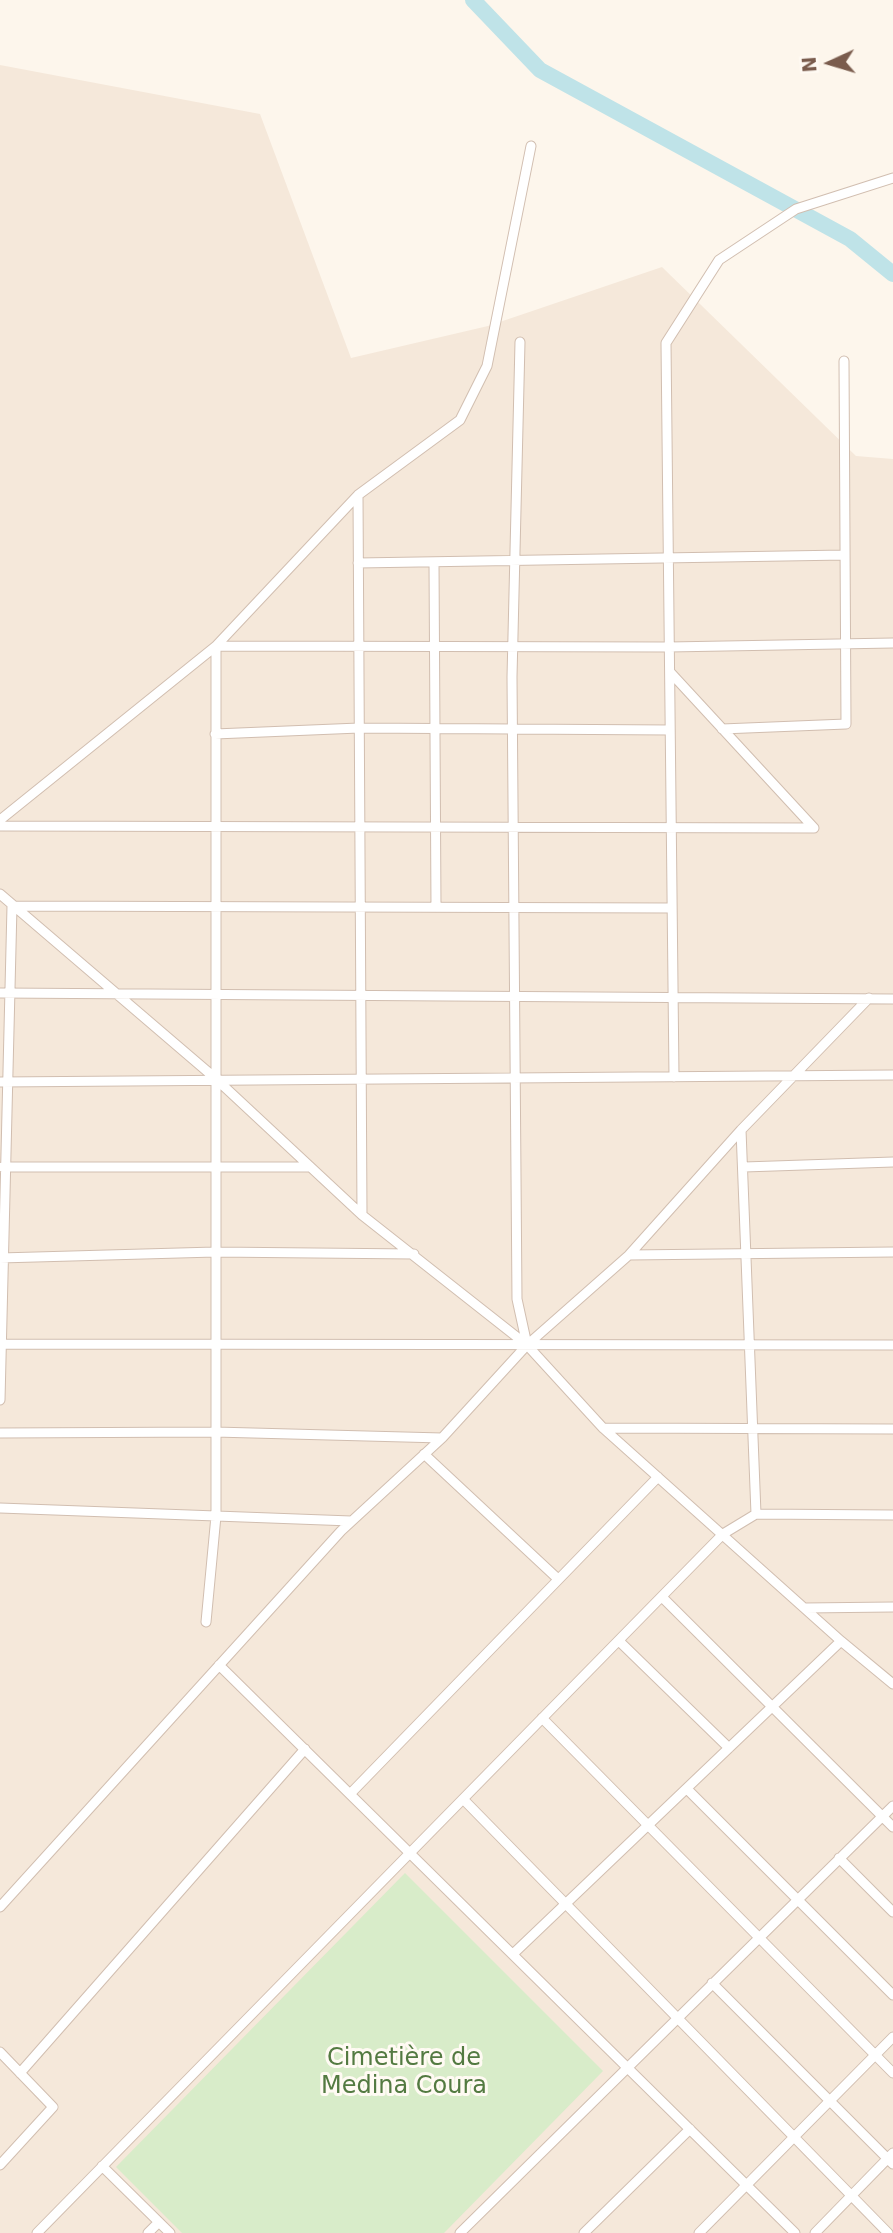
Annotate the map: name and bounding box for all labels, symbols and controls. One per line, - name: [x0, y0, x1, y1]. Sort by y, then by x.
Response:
- north arrow: [795, 28, 865, 98]
- text: N: [798, 56, 821, 73]
- park label: Cimetière de Medina Coura: [321, 2045, 487, 2101]

